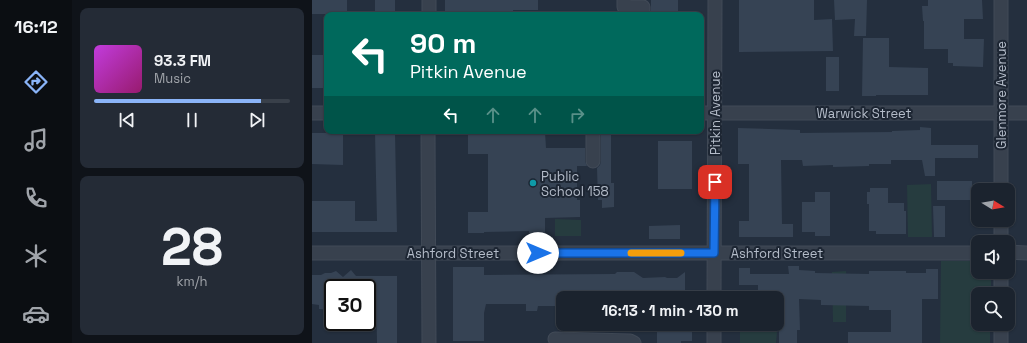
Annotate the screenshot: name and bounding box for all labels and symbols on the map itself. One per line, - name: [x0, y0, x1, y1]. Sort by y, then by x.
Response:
- street label: Glenmore Avenue: [993, 41, 1010, 149]
- street label: Pitkin Avenue: [707, 71, 724, 155]
- street label: Warwick Street: [816, 105, 912, 122]
- pin: [698, 165, 732, 199]
- place label: Public School 158: [541, 168, 609, 200]
- marker: Public School 158: [528, 178, 538, 188]
- north arrow: [971, 183, 1015, 227]
- position arrow: [517, 232, 559, 274]
- street label: Ashford Street: [407, 245, 499, 262]
- street label: Ashford Street: [731, 245, 823, 262]
- speed limit sign: 30: [324, 279, 376, 331]

